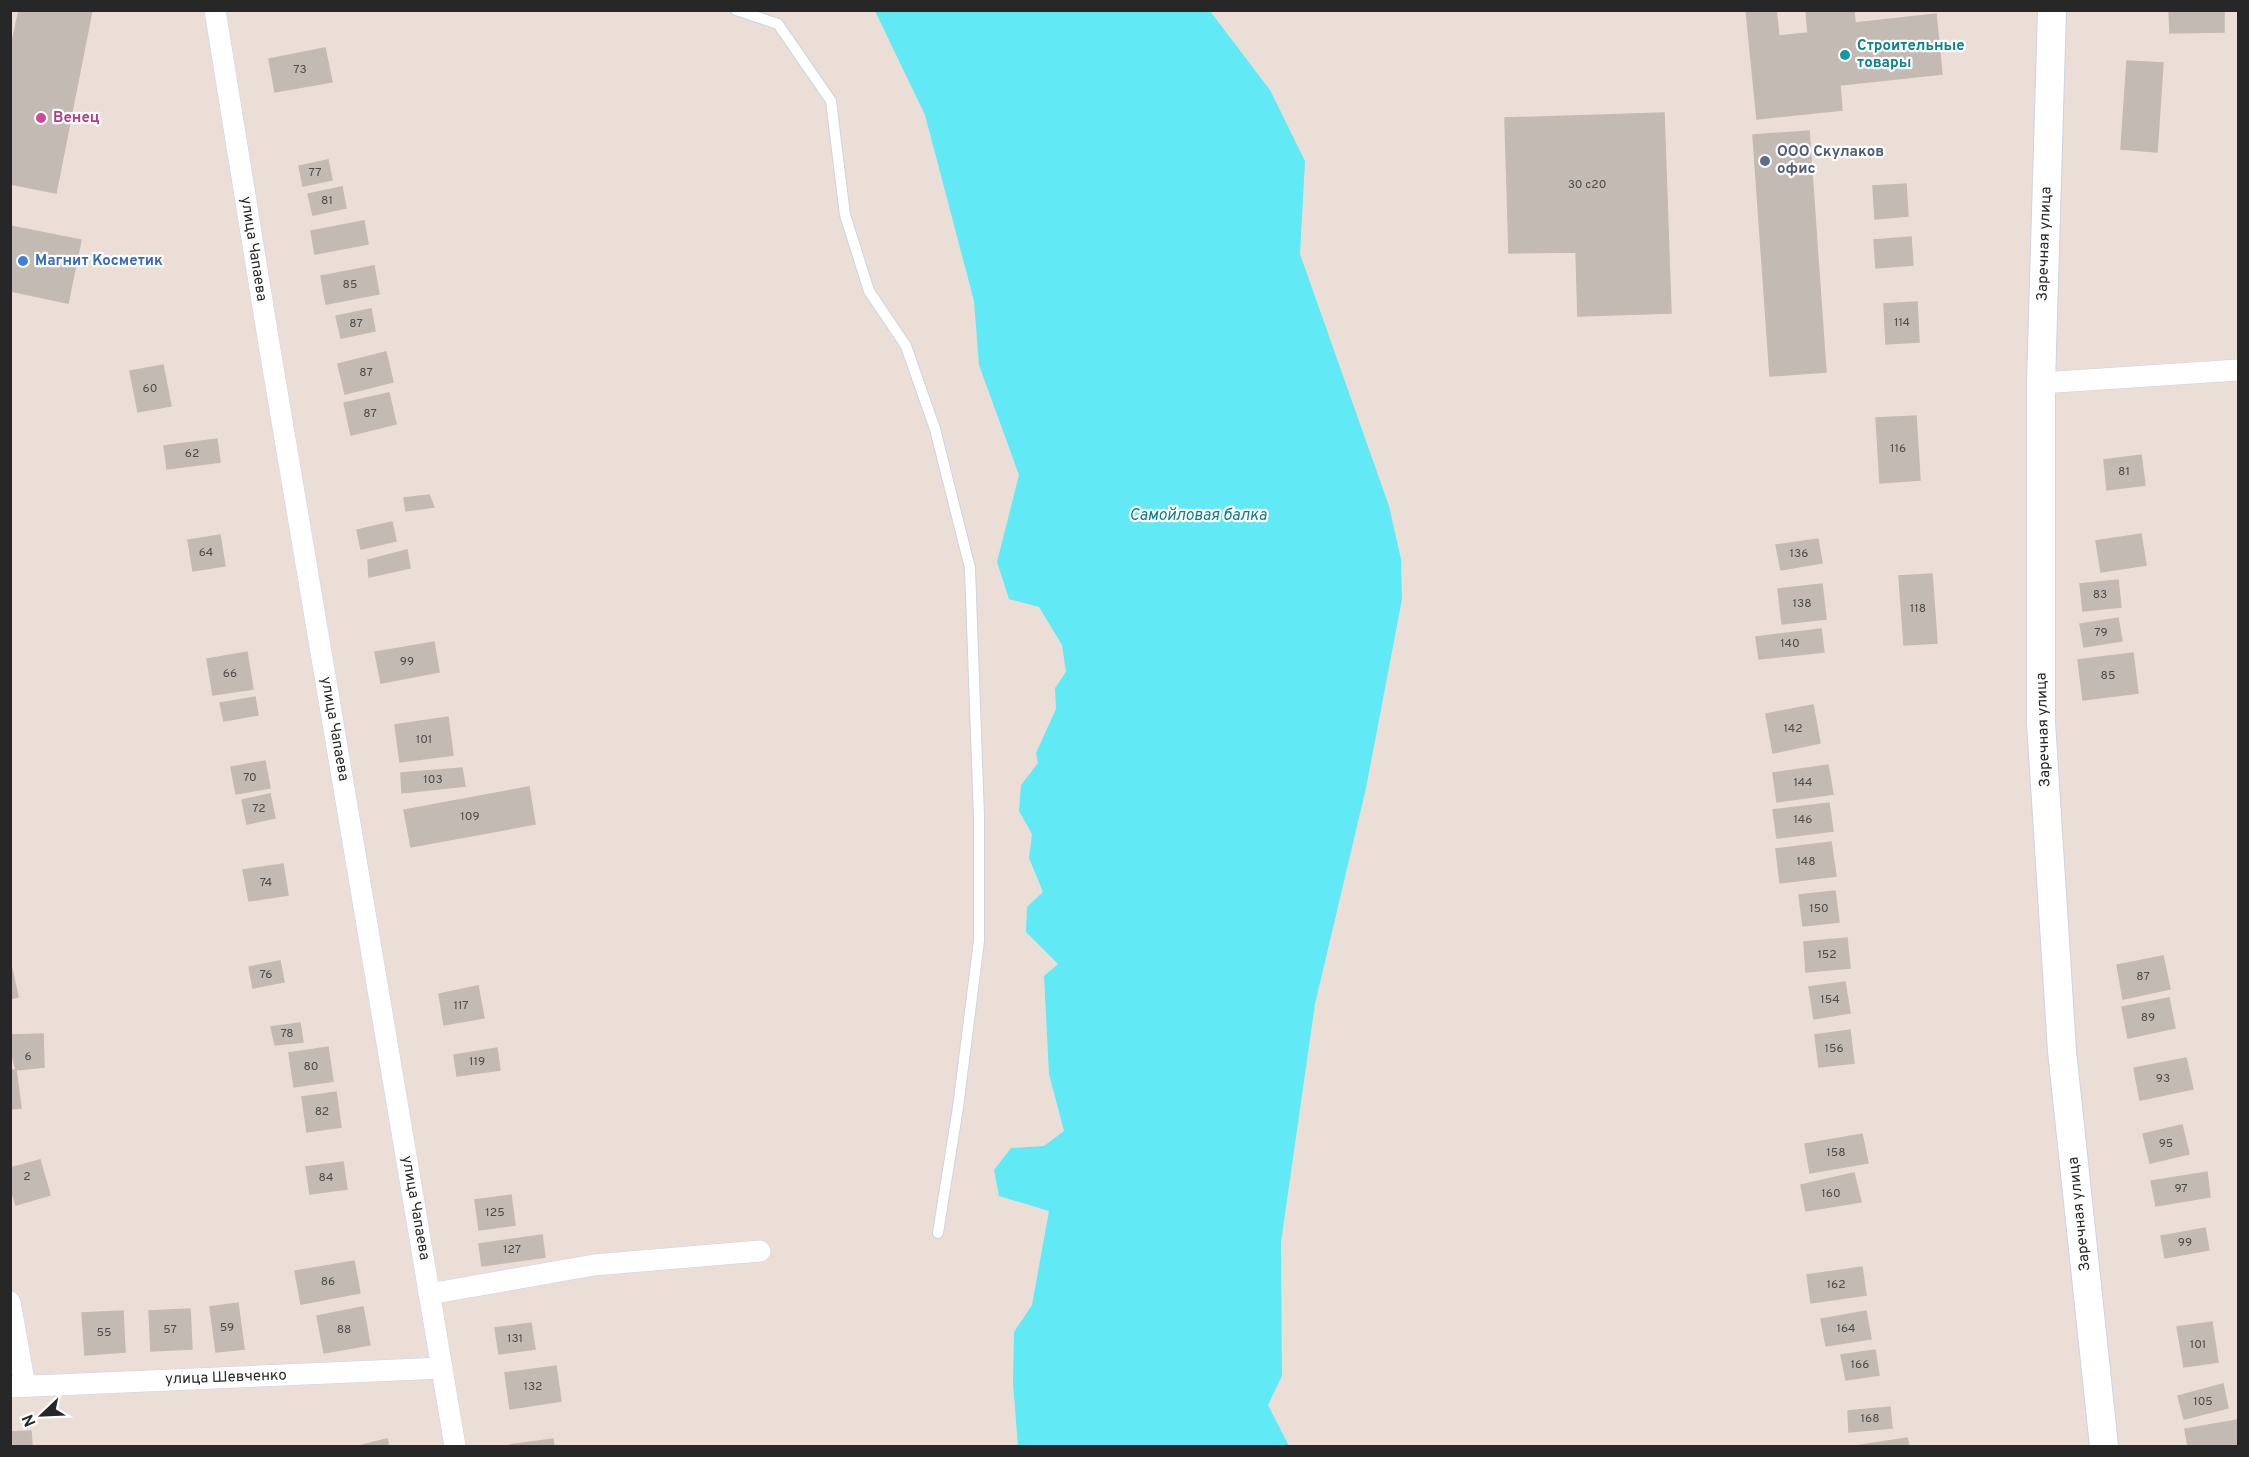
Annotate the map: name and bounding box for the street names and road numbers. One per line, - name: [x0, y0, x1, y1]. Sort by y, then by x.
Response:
- street label: Заречная улица: [2033, 186, 2057, 302]
- street label: улица Чапаева: [235, 195, 271, 303]
- street label: Заречная улица: [2032, 672, 2056, 788]
- street label: улица Чапаева: [315, 675, 353, 783]
- street label: улица Чапаева: [396, 1154, 434, 1262]
- street label: Заречная улица: [2065, 1156, 2095, 1272]
- street label: улица Шевченко: [165, 1366, 287, 1390]

